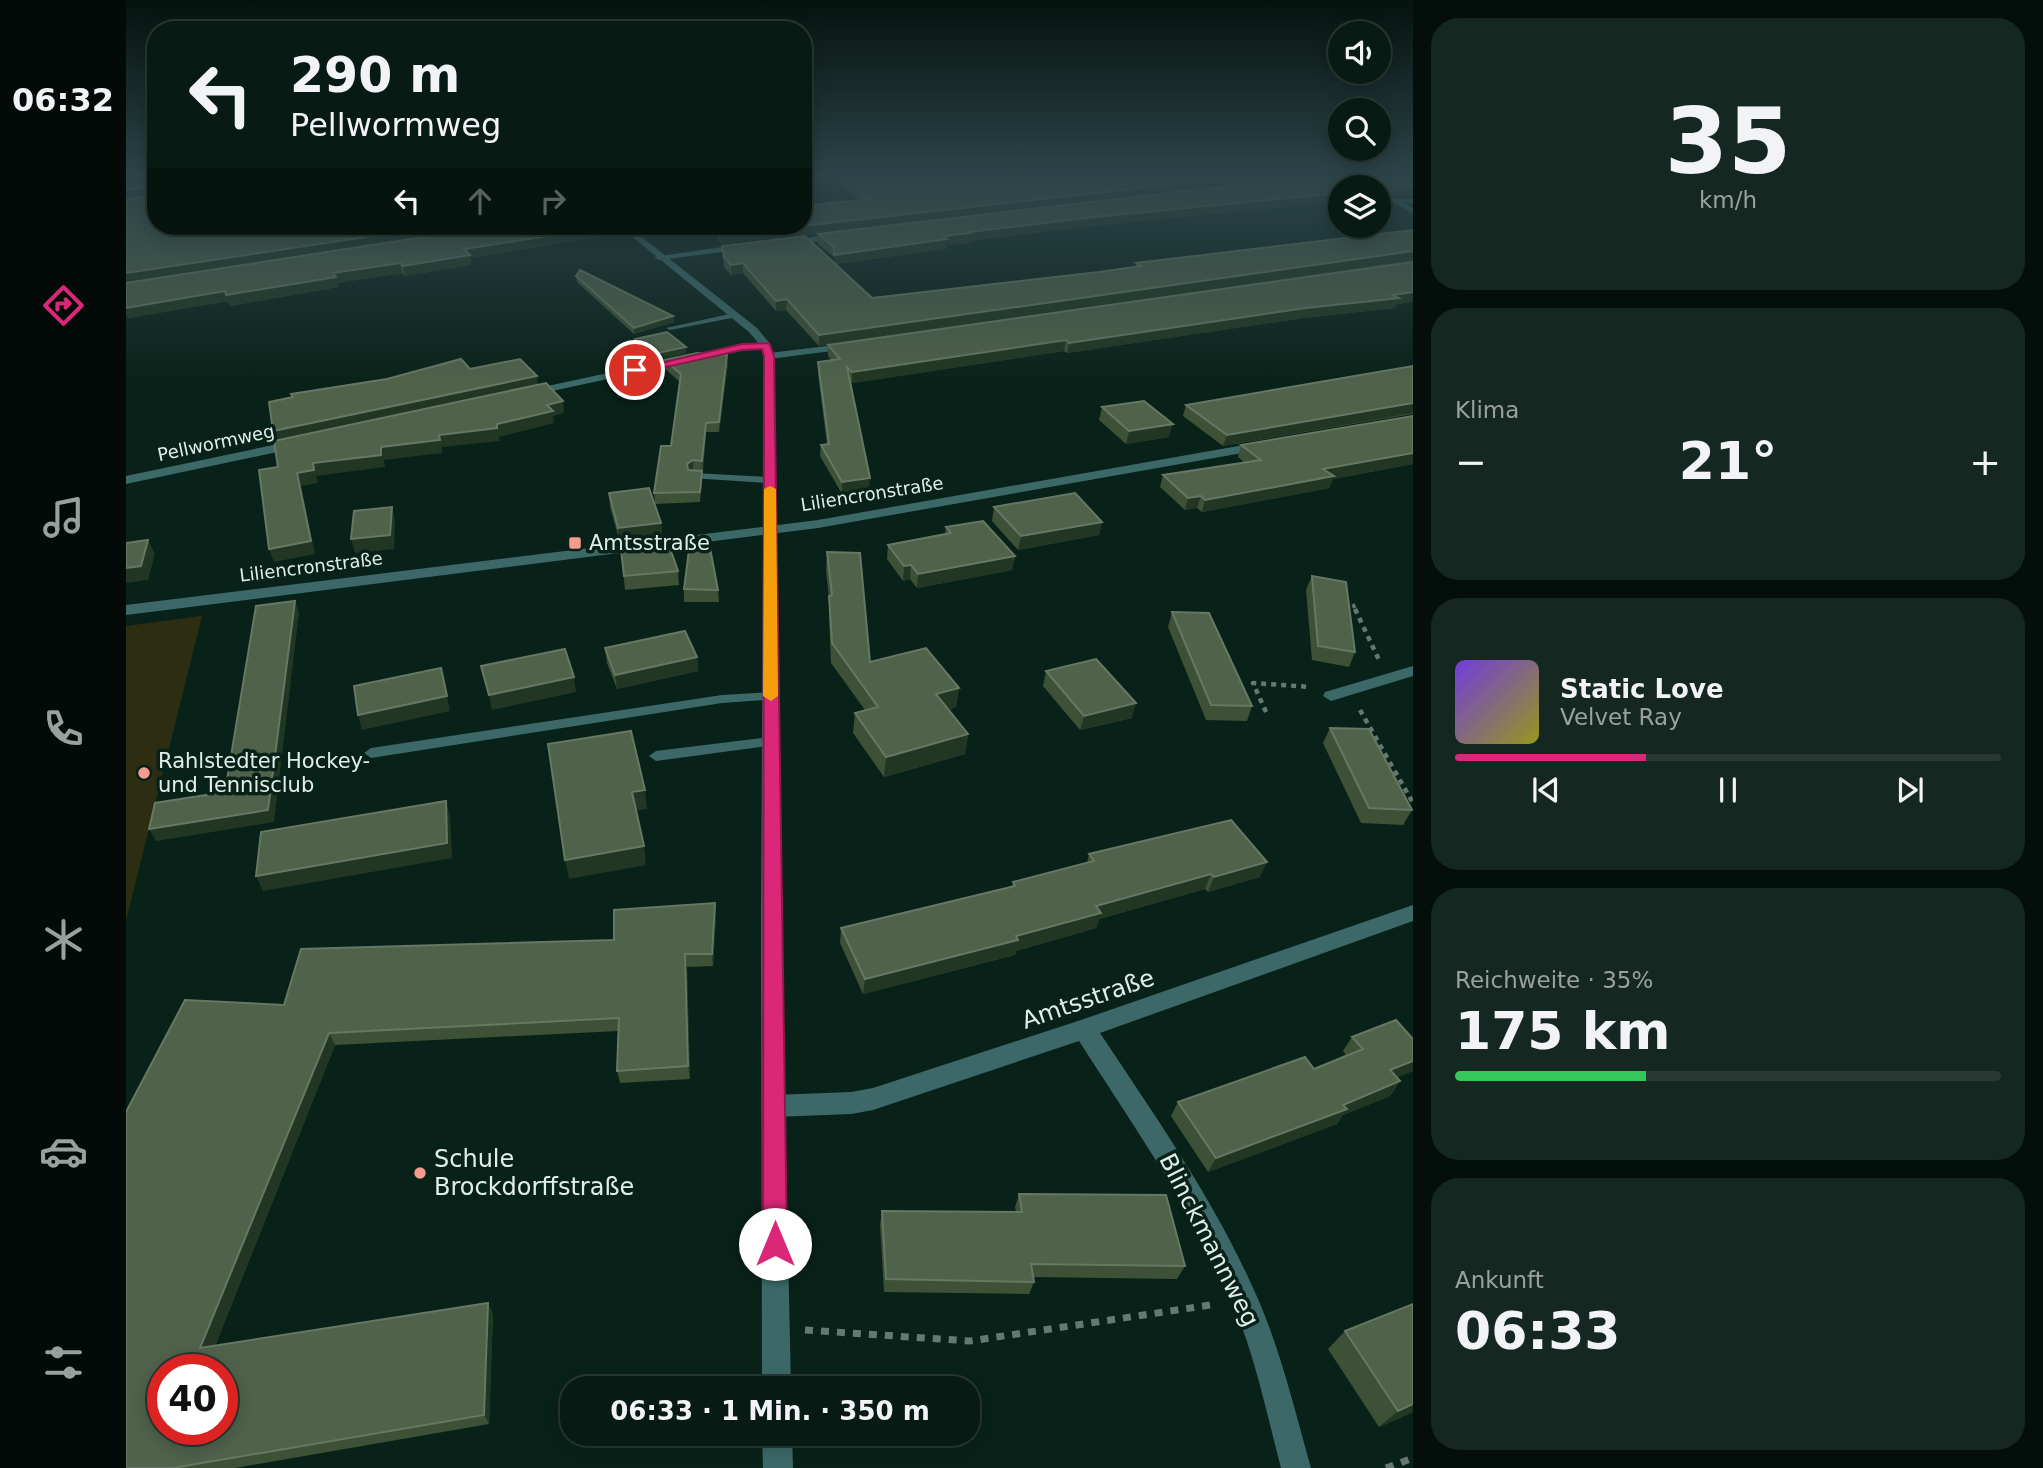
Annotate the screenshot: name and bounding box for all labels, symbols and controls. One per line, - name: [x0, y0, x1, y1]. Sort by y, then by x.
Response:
- map controls: [1328, 21, 1391, 238]
- button: sound: [1328, 21, 1391, 84]
- text: 290 m: [290, 47, 460, 104]
- icon: left: [175, 49, 266, 140]
- text: 06:32: [12, 81, 114, 119]
- text: 35: [1665, 89, 1791, 194]
- button: search: [1328, 98, 1391, 161]
- text: Pellwormweg: [290, 106, 501, 144]
- button: layers: [1328, 175, 1391, 238]
- icon: left: [388, 182, 426, 220]
- icon: ahead: [461, 182, 499, 220]
- icon: right: [534, 182, 572, 220]
- text: km/h: [1699, 187, 1757, 213]
- icon: directions: [39, 281, 88, 330]
- pin: [605, 340, 665, 400]
- icon: arrive: [616, 351, 654, 389]
- text: Klima: [1455, 397, 1519, 423]
- street label: Pellwormweg: [156, 420, 276, 465]
- text: 21°: [1679, 431, 1777, 491]
- text: −: [1455, 440, 1487, 484]
- text: +: [1969, 440, 2001, 484]
- street label: Liliencronstraße: [799, 472, 945, 515]
- icon: music: [39, 493, 88, 542]
- place label: Amtsstraße: [589, 531, 710, 555]
- marker: Amtsstraße: [567, 535, 583, 551]
- street label: Liliencronstraße: [238, 547, 384, 586]
- text: Static Love: [1560, 674, 1724, 704]
- icon: phone: [39, 704, 88, 753]
- text: Velvet Ray: [1560, 704, 1682, 730]
- place label: Rahlstedter Hockey- und Tennisclub: [158, 749, 370, 797]
- marker: Rahlstedter Hockey- und Tennisclub: [136, 765, 152, 781]
- icon: previous: [1527, 771, 1565, 809]
- icon: pause: [1709, 771, 1747, 809]
- icon: next: [1891, 771, 1929, 809]
- icon: climate: [39, 915, 88, 964]
- street label: Amtsstraße: [1018, 963, 1158, 1035]
- text: Reichweite · 35%: [1455, 967, 1653, 993]
- text: 175 km: [1455, 1001, 1670, 1061]
- icon: car: [39, 1127, 88, 1176]
- place label: Schule Brockdorffstraße: [434, 1145, 634, 1201]
- street label: Blinckmannweg: [1153, 1149, 1265, 1331]
- marker: Schule Brockdorffstraße: [412, 1165, 428, 1181]
- position arrow: [738, 1207, 812, 1281]
- text: Ankunft: [1455, 1267, 1544, 1293]
- text: 06:33: [1455, 1301, 1621, 1361]
- icon: filters: [39, 1338, 88, 1387]
- speed limit sign: 40: [147, 1354, 238, 1445]
- text: 06:33 · 1 Min. · 350 m: [610, 1396, 930, 1426]

